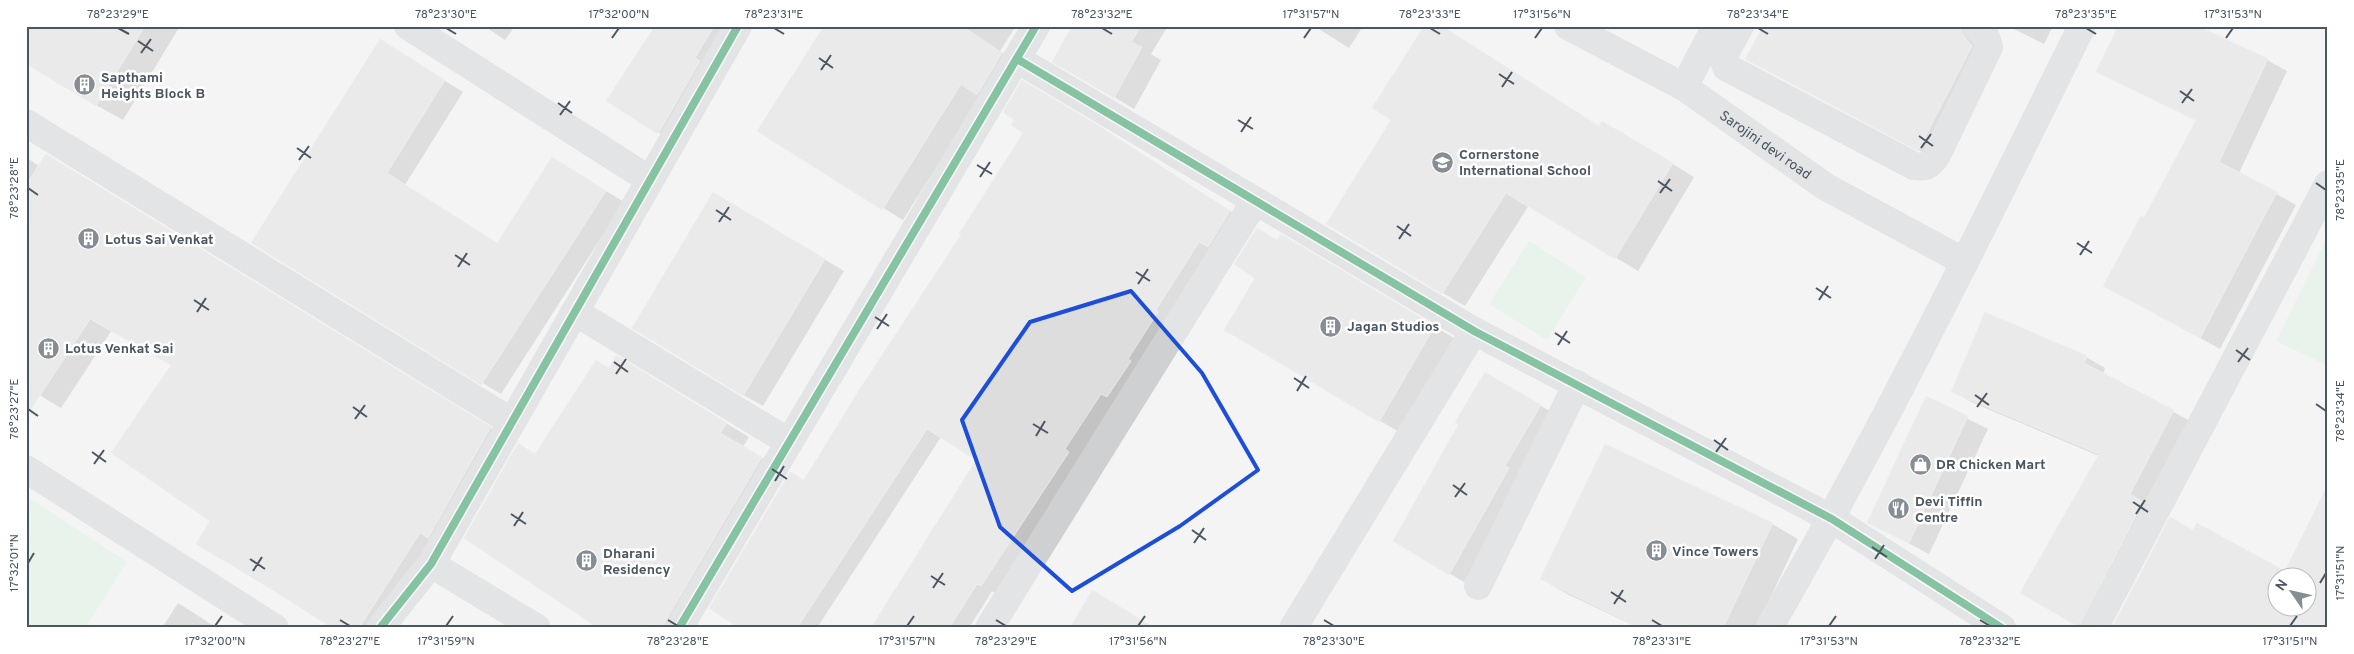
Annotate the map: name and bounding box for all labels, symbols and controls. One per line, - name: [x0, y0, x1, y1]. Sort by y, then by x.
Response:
- text: 78°23'29"E: [87, 7, 149, 23]
- text: 78°23'30"E: [415, 7, 477, 23]
- text: 17°32'00"N: [588, 7, 650, 23]
- text: 78°23'31"E: [745, 7, 803, 23]
- text: 78°23'32"E: [1071, 7, 1133, 23]
- text: 17°31'57"N: [1283, 7, 1339, 23]
- text: 78°23'33"E: [1399, 7, 1461, 23]
- text: 17°31'56"N: [1513, 7, 1571, 23]
- text: 78°23'34"E: [1727, 7, 1789, 23]
- text: 78°23'35"E: [2055, 7, 2117, 23]
- text: 17°31'53"N: [2204, 7, 2262, 23]
- place label: Sapthami Heights Block B: [101, 70, 205, 103]
- building icon: Sapthami Heights Block B: [73, 73, 97, 97]
- street label: Sarojini devi road: [1716, 108, 1814, 184]
- place label: Cornerstone International School: [1459, 147, 1591, 180]
- school or university icon: Cornerstone International School: [1431, 150, 1455, 174]
- text: 78°23'28"E: [7, 157, 23, 219]
- text: 78°23'35"E: [2333, 159, 2349, 221]
- building icon: Lotus Sai Venkat: [77, 227, 101, 251]
- place label: Lotus Sai Venkat: [105, 232, 213, 249]
- building icon: Jagan Studios: [1319, 314, 1343, 338]
- place label: Jagan Studios: [1347, 319, 1440, 336]
- building icon: Lotus Venkat Sai: [37, 336, 61, 360]
- place label: Lotus Venkat Sai: [65, 341, 174, 358]
- text: 78°23'27"E: [7, 379, 23, 439]
- text: 78°23'34"E: [2333, 380, 2349, 442]
- shop icon: DR Chicken Mart: [1908, 452, 1932, 476]
- place label: DR Chicken Mart: [1936, 457, 2046, 474]
- place label: Devi Tiffin Centre: [1915, 494, 1983, 527]
- restaurant icon: Devi Tiffin Centre: [1887, 497, 1911, 521]
- text: 17°32'01"N: [7, 534, 23, 592]
- building icon: Vince Towers: [1644, 539, 1668, 563]
- place label: Vince Towers: [1672, 544, 1759, 561]
- text: 17°31'51"N: [2333, 545, 2349, 601]
- place label: Dharani Residency: [603, 546, 670, 579]
- building icon: Dharani Residency: [575, 549, 599, 573]
- north arrow: [2266, 566, 2316, 616]
- text: N: [2273, 577, 2292, 594]
- text: 17°32'00"N: [184, 634, 246, 650]
- text: 78°23'27"E: [320, 634, 380, 650]
- text: 17°31'59"N: [417, 634, 475, 650]
- text: 78°23'28"E: [647, 634, 709, 650]
- text: 17°31'57"N: [879, 634, 935, 650]
- text: 78°23'29"E: [975, 634, 1037, 650]
- text: 17°31'56"N: [1109, 634, 1167, 650]
- text: 78°23'30"E: [1303, 634, 1365, 650]
- text: 78°23'31"E: [1633, 634, 1691, 650]
- text: 17°31'53"N: [1800, 634, 1858, 650]
- text: 78°23'32"E: [1959, 634, 2021, 650]
- text: 17°31'51"N: [2262, 634, 2318, 650]

